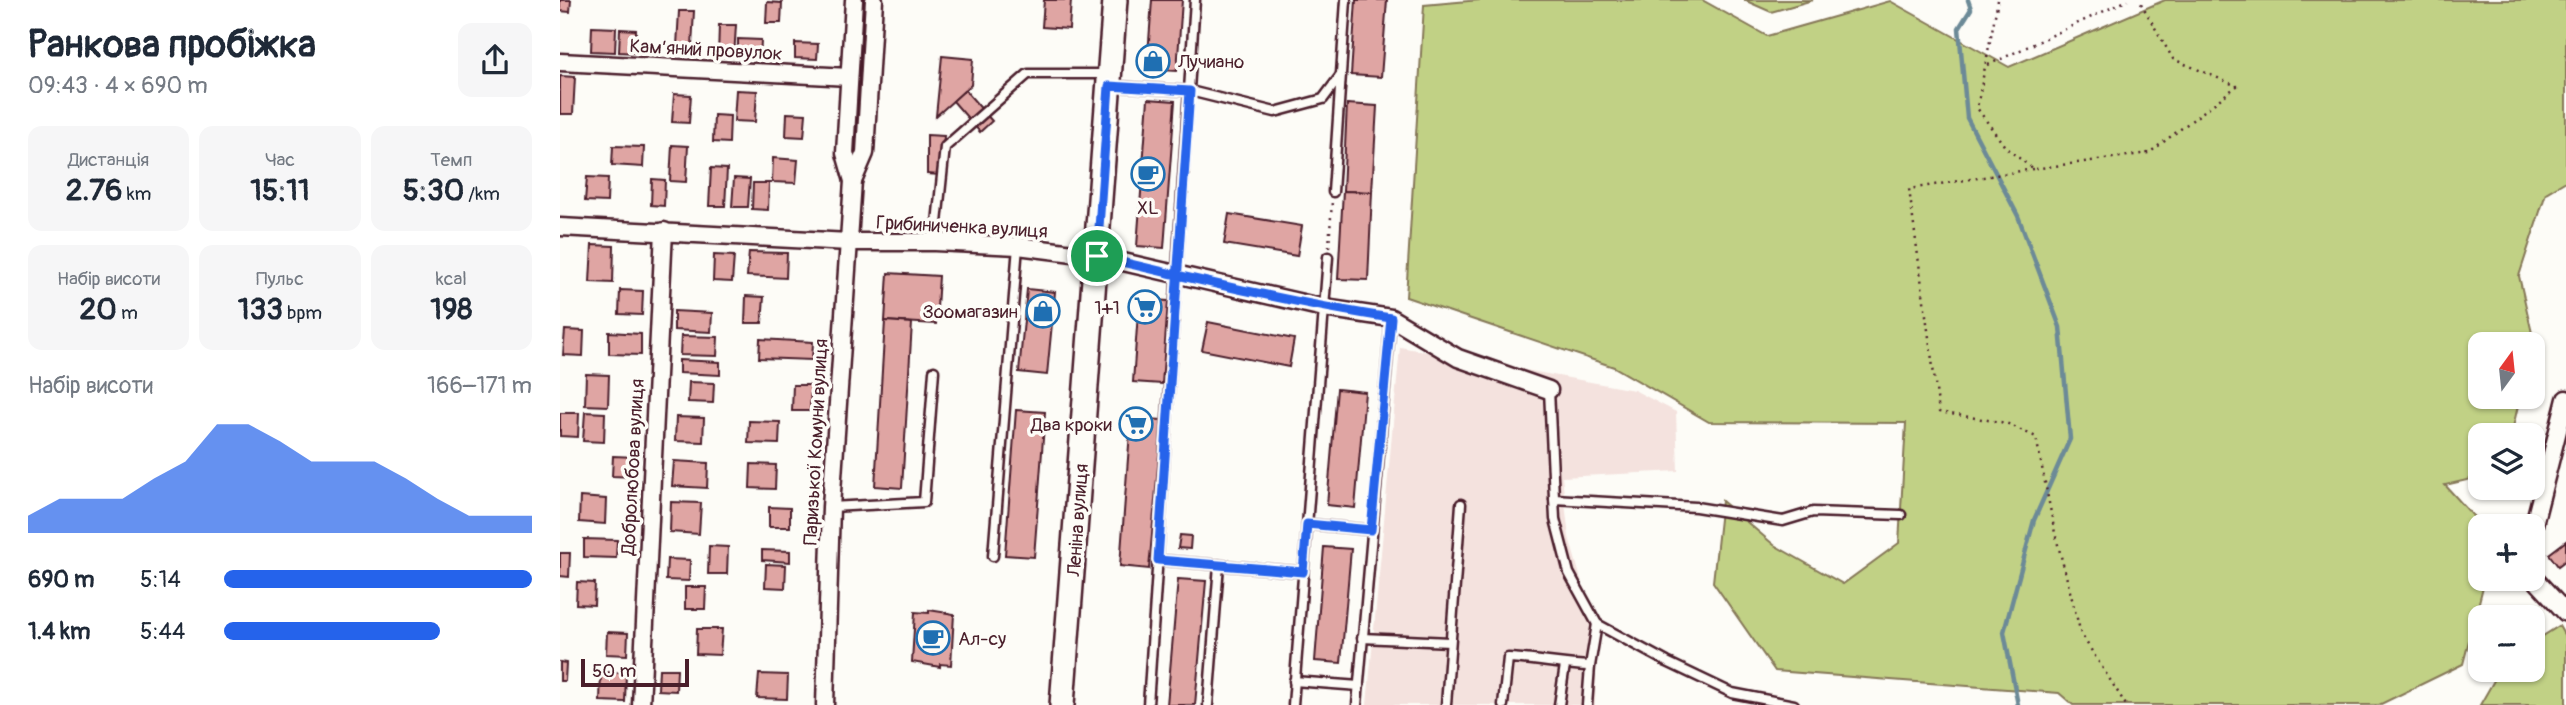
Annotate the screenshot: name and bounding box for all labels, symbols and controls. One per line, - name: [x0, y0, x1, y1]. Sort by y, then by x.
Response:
- text: Ранкова пробіжка: [28, 21, 316, 69]
- button: share: [458, 23, 532, 97]
- street label: Кам’яний провулок: [629, 34, 783, 66]
- shop icon: Лучиано: [1134, 42, 1172, 80]
- place label: Лучиано: [1177, 50, 1244, 74]
- text: 09:43 · 4 × 690 m: [28, 71, 208, 100]
- text: Дистанція: [68, 148, 149, 172]
- text: Час: [265, 148, 295, 172]
- text: Темп: [430, 148, 472, 172]
- cafe icon: XL: [1129, 155, 1167, 193]
- text: 2.76: [66, 172, 123, 209]
- text: 15:11: [250, 172, 310, 209]
- text: 5:30: [403, 172, 464, 209]
- text: km: [123, 182, 151, 206]
- text: /km: [464, 182, 500, 206]
- place label: XL: [1137, 196, 1159, 220]
- street label: Грибиниченка вулиця: [876, 211, 1048, 243]
- pin: [1067, 226, 1127, 286]
- icon: arrive: [1078, 237, 1116, 275]
- text: Набір висоти: [57, 267, 160, 291]
- text: Пульс: [256, 267, 304, 291]
- text: kcal: [436, 267, 467, 291]
- supermarket icon: 1+1: [1126, 288, 1164, 326]
- text: 20: [80, 291, 117, 328]
- text: 133: [238, 291, 283, 328]
- text: 198: [430, 291, 472, 328]
- shop icon: Зоомагазин: [1024, 292, 1062, 330]
- place label: 1+1: [1094, 296, 1120, 320]
- place label: Зоомагазин: [922, 300, 1018, 324]
- text: m: [117, 301, 138, 325]
- text: bpm: [283, 301, 322, 325]
- north arrow: [2468, 332, 2544, 410]
- map controls: [2468, 332, 2545, 682]
- street label: Паризької Комуни вулиця: [799, 338, 833, 546]
- text: Набір висоти: [28, 371, 153, 400]
- text: 166–171 m: [427, 371, 532, 400]
- street label: Добролюбова вулиця: [616, 378, 650, 557]
- supermarket icon: Два кроки: [1117, 405, 1155, 443]
- place label: Два кроки: [1030, 413, 1113, 437]
- button: layers: [2468, 423, 2545, 500]
- street label: Леніна вулиця: [1062, 463, 1094, 578]
- button: +: [2468, 514, 2545, 591]
- text: 690 m: [28, 565, 94, 594]
- text: 5:14: [140, 565, 181, 594]
- button: −: [2468, 605, 2545, 682]
- text: 1.4 km: [28, 617, 90, 646]
- text: 5:44: [140, 617, 185, 646]
- cafe icon: Ал-су: [914, 619, 952, 657]
- place label: Ал-су: [958, 627, 1006, 651]
- scale bar: [581, 656, 690, 688]
- text: 50 m: [592, 659, 636, 683]

